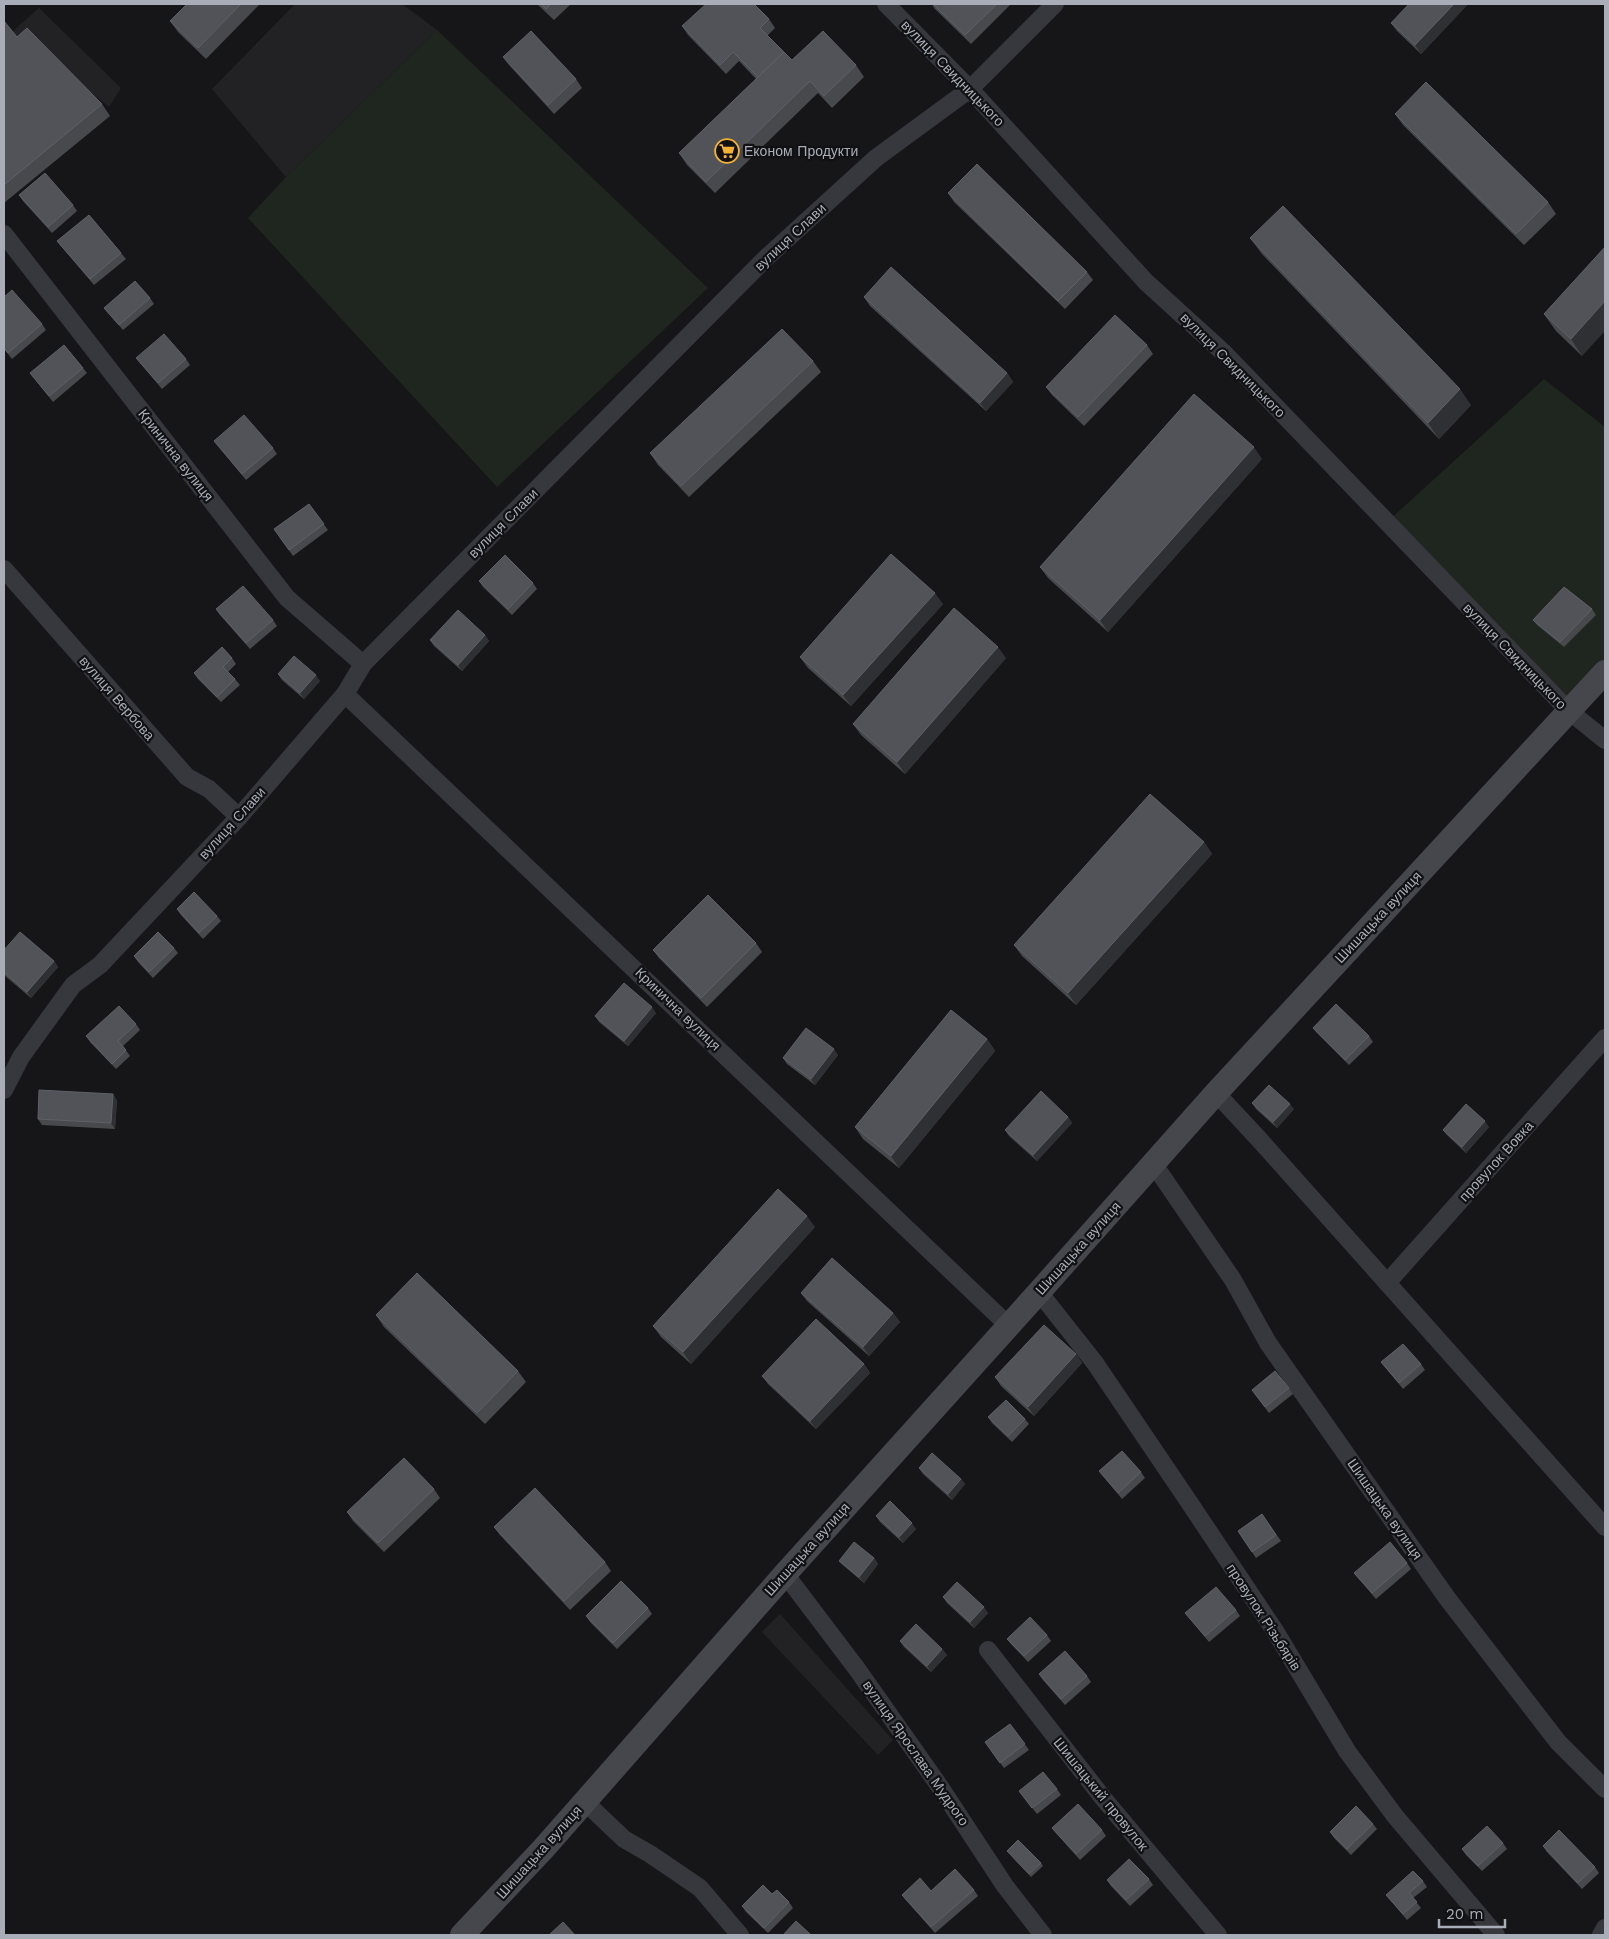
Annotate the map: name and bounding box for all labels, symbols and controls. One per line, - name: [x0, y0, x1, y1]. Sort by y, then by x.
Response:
- street label: вулиця Свидницького: [898, 17, 1008, 130]
- supermarket icon: Економ Продукти: [714, 138, 740, 164]
- place label: Економ Продукти: [744, 143, 858, 159]
- street label: вулиця Слави: [751, 200, 829, 274]
- street label: вулиця Свидницького: [1177, 309, 1289, 421]
- street label: Кринична вулиця: [135, 406, 217, 504]
- street label: вулиця Слави: [465, 485, 541, 561]
- street label: вулиця Свидницького: [1460, 600, 1570, 713]
- street label: вулиця Вербова: [76, 653, 158, 743]
- street label: вулиця Слави: [195, 784, 269, 862]
- street label: Шишацька вулиця: [1331, 868, 1425, 966]
- street label: Кринична вулиця: [632, 964, 724, 1054]
- street label: провулок Вовка: [1456, 1117, 1536, 1205]
- street label: Шишацька вулиця: [1032, 1198, 1124, 1298]
- street label: Шишацька вулиця: [1344, 1456, 1426, 1562]
- street label: Шишацька вулиця: [761, 1499, 853, 1599]
- street label: провулок Різьбярів: [1224, 1561, 1304, 1673]
- street label: вулиця Ярослава Мудрого: [860, 1677, 972, 1829]
- street label: Шишацький провулок: [1050, 1734, 1152, 1854]
- street label: Шишацька вулиця: [493, 1802, 585, 1902]
- scale bar: [1439, 1896, 1505, 1928]
- text: 20 m: [1446, 1905, 1484, 1923]

